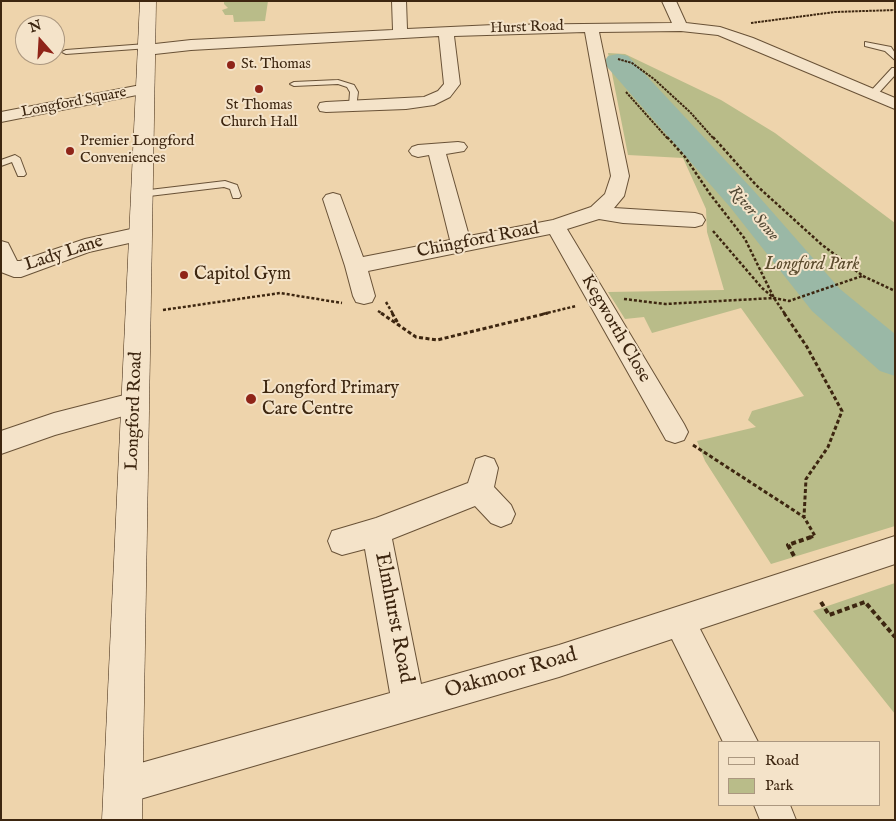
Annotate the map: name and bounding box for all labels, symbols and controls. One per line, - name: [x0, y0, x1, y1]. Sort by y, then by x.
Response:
- north arrow: [15, 15, 65, 65]
- text: N: [27, 16, 44, 37]
- street label: Hurst Road: [490, 18, 564, 38]
- place label: St. Thomas: [241, 56, 311, 74]
- marker: St. Thomas: [225, 59, 237, 71]
- marker: St Thomas Church Hall: [253, 83, 265, 95]
- street label: Longford Square: [20, 84, 128, 122]
- place label: St Thomas Church Hall: [220, 97, 298, 132]
- place label: Premier Longford Conveniences: [80, 133, 194, 168]
- marker: Premier Longford Conveniences: [64, 145, 76, 157]
- water label: River Sowe: [724, 182, 782, 246]
- street label: Chingford Road: [415, 219, 541, 263]
- street label: Lady Lane: [22, 231, 106, 277]
- park label: Longford Park: [765, 254, 859, 276]
- place label: Capitol Gym: [194, 264, 291, 286]
- marker: Capitol Gym: [178, 269, 190, 281]
- street label: Kegworth Close: [575, 271, 655, 387]
- street label: Longford Road: [122, 351, 148, 471]
- place label: Longford Primary Care Centre: [262, 378, 399, 420]
- marker: Longford Primary Care Centre: [244, 392, 258, 406]
- street label: Elmhurst Road: [368, 550, 418, 686]
- street label: Oakmoor Road: [442, 643, 580, 705]
- legend: [718, 741, 881, 806]
- text: Road: [765, 751, 799, 770]
- text: Park: [765, 776, 794, 795]

